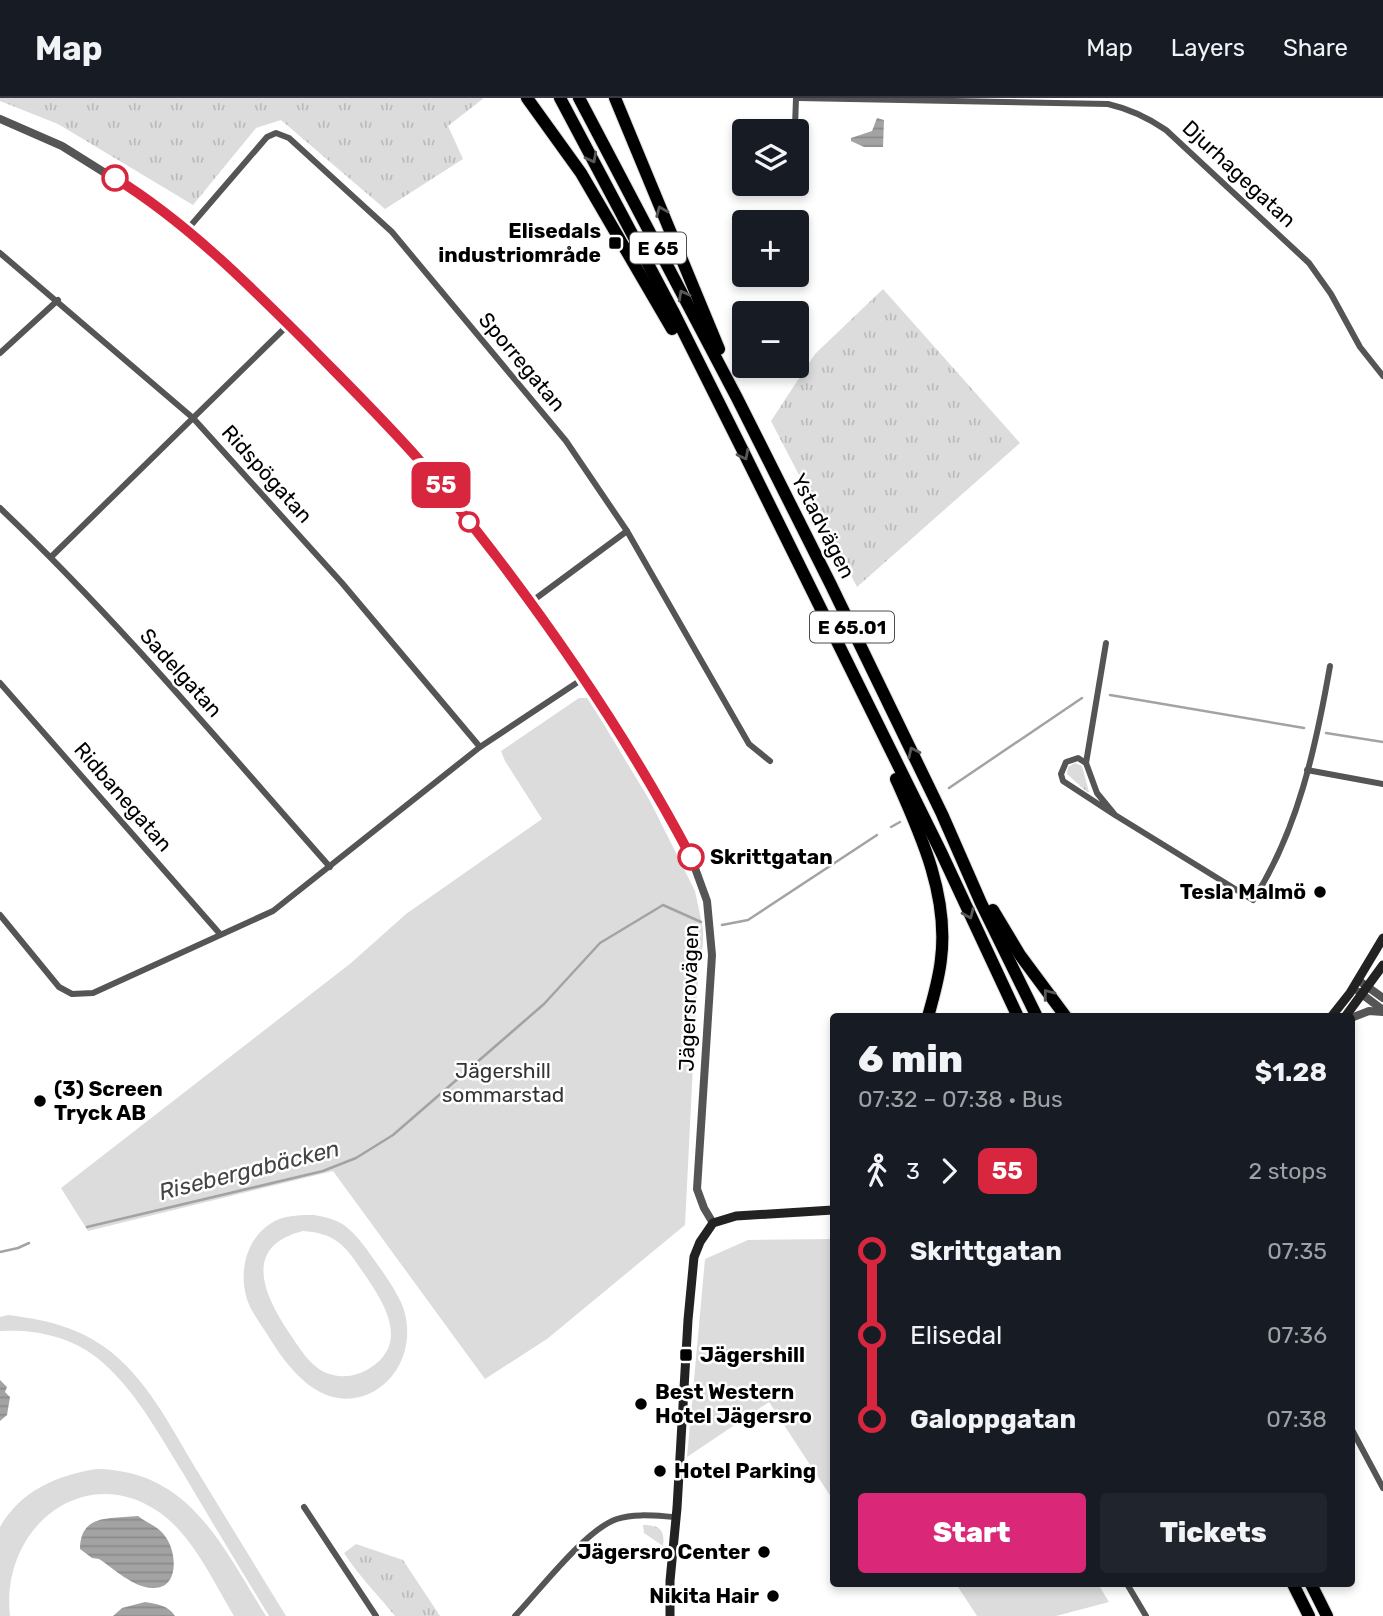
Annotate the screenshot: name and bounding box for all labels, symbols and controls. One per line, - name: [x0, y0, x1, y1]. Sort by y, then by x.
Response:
- text: Map: [35, 29, 103, 68]
- text: Map: [1086, 34, 1133, 62]
- text: Layers: [1171, 34, 1245, 62]
- text: Share: [1283, 34, 1348, 62]
- street label: Djurhagegatan: [1178, 115, 1301, 232]
- map controls: [732, 119, 809, 378]
- button: layers: [732, 119, 809, 196]
- one-way arrow: [584, 151, 598, 163]
- unlabelled marker: [102, 165, 128, 191]
- one-way arrow: [655, 206, 669, 218]
- button: +: [732, 210, 809, 287]
- place label: Elisedals industriområde: [438, 218, 601, 267]
- road number: E 65: [630, 232, 686, 264]
- marker: Elisedals industriområde: [607, 235, 623, 251]
- one-way arrow: [677, 290, 691, 302]
- button: −: [732, 301, 809, 378]
- street label: Sporregatan: [474, 307, 571, 416]
- street label: Ridspögatan: [217, 420, 318, 528]
- one-way arrow: [736, 448, 750, 460]
- line badge: 55: [410, 462, 472, 508]
- street label: Ystadvägen: [786, 469, 861, 582]
- text: 55: [425, 471, 457, 499]
- unlabelled marker: [459, 512, 479, 532]
- road number: E 65.01: [810, 612, 894, 642]
- street label: Sadelgatan: [135, 623, 228, 722]
- street label: Ridbanegatan: [69, 737, 178, 856]
- one-way arrow: [907, 747, 921, 759]
- marker: Skrittgatan: [678, 844, 704, 870]
- place label: Skrittgatan: [710, 844, 833, 869]
- place label: Tesla Malmö: [1180, 879, 1306, 904]
- marker: Tesla Malmö: [1312, 884, 1328, 900]
- one-way arrow: [961, 907, 975, 920]
- street label: Jägersrovägen: [673, 924, 704, 1072]
- one-way arrow: [1044, 989, 1057, 1002]
- text: 6 min: [858, 1036, 963, 1082]
- text: $1.28: [1255, 1057, 1327, 1088]
- park label: Jägershill sommarstad: [442, 1058, 564, 1107]
- place label: (3) Screen Tryck AB: [54, 1076, 163, 1125]
- text: 07:32 – 07:38 · Bus: [858, 1085, 1063, 1113]
- marker: (3) Screen Tryck AB: [32, 1093, 48, 1109]
- water label: Risebergabäcken: [156, 1134, 342, 1206]
- icon: walk: [858, 1152, 896, 1190]
- icon: forward: [930, 1152, 968, 1190]
- text: 3: [906, 1157, 920, 1185]
- text: 55: [992, 1157, 1023, 1185]
- text: 2 stops: [1249, 1157, 1327, 1185]
- text: Skrittgatan: [910, 1236, 1062, 1267]
- text: 07:35: [1267, 1237, 1327, 1265]
- text: Elisedal: [910, 1320, 1002, 1351]
- text: 07:36: [1267, 1321, 1327, 1349]
- place label: Jägershill: [700, 1342, 805, 1367]
- marker: Jägershill: [678, 1347, 694, 1363]
- place label: Best Western Hotel Jägersro: [655, 1379, 812, 1428]
- marker: Best Western Hotel Jägersro: [633, 1396, 649, 1412]
- text: Galoppgatan: [910, 1404, 1076, 1435]
- text: 07:38: [1266, 1405, 1327, 1433]
- place label: Hotel Parking: [674, 1458, 816, 1483]
- marker: Hotel Parking: [652, 1463, 668, 1479]
- button: Start: [858, 1493, 1086, 1573]
- button: Tickets: [1100, 1493, 1327, 1573]
- place label: Jägersro Center: [577, 1539, 750, 1564]
- marker: Jägersro Center: [756, 1544, 772, 1560]
- place label: Nikita Hair: [649, 1583, 759, 1608]
- marker: Nikita Hair: [765, 1588, 781, 1604]

